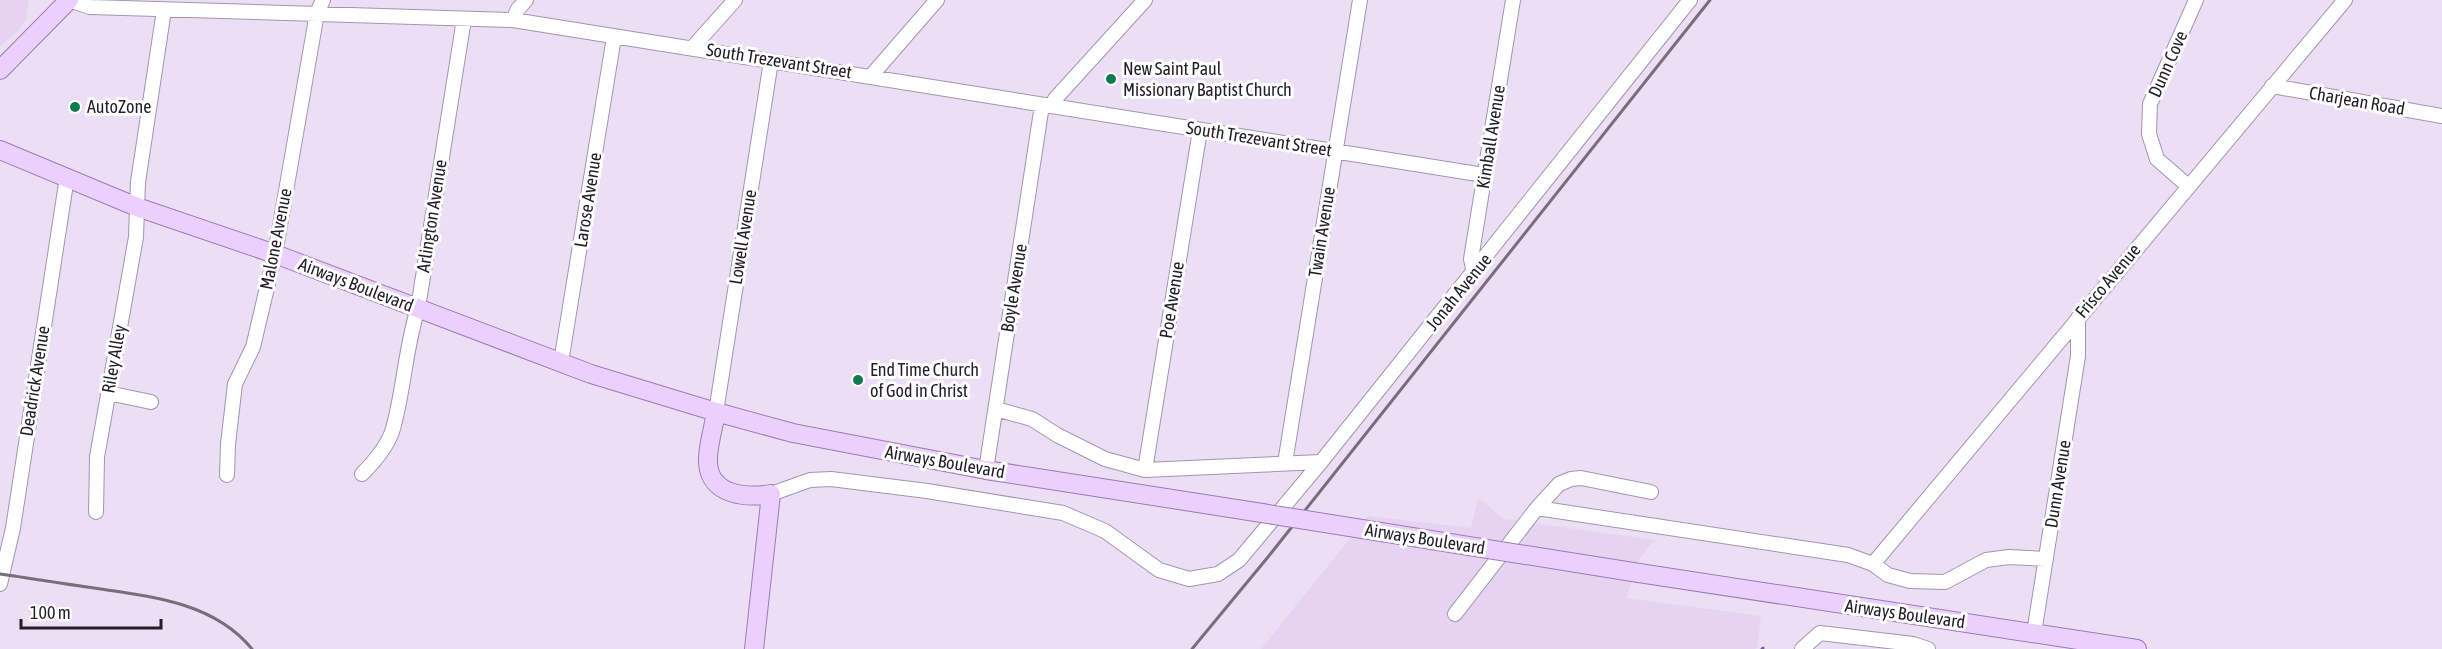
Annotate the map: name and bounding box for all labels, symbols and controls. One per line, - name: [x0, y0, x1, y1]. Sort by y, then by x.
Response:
- street label: Dunn Cove: [2144, 27, 2191, 100]
- street label: South Trezevant Street: [705, 39, 853, 82]
- place label: New Saint Paul Missionary Baptist Church: [1123, 58, 1292, 100]
- marker: New Saint Paul Missionary Baptist Church: [1104, 72, 1118, 86]
- street label: Charjean Road: [2308, 82, 2407, 119]
- street label: Kimball Avenue: [1472, 84, 1509, 190]
- place label: AutoZone: [87, 96, 151, 117]
- marker: AutoZone: [68, 100, 82, 114]
- street label: South Trezevant Street: [1185, 117, 1333, 160]
- street label: Larose Avenue: [570, 151, 605, 249]
- street label: Arlington Avenue: [412, 158, 451, 274]
- street label: Twain Avenue: [1304, 185, 1339, 279]
- street label: Malone Avenue: [255, 187, 296, 291]
- street label: Lowell Avenue: [725, 188, 760, 286]
- street label: Frisco Avenue: [2071, 239, 2145, 322]
- street label: Boyle Avenue: [996, 242, 1031, 334]
- street label: Jonah Avenue: [1421, 249, 1496, 334]
- street label: Airways Boulevard: [296, 253, 417, 316]
- street label: Poe Avenue: [1155, 260, 1188, 340]
- street label: Riley Alley: [97, 323, 130, 395]
- street label: Deadrick Avenue: [15, 324, 54, 438]
- place label: End Time Church of God in Christ: [870, 359, 979, 401]
- marker: End Time Church of God in Christ: [851, 373, 865, 387]
- street label: Dunn Avenue: [2040, 439, 2075, 529]
- street label: Airways Boulevard: [884, 441, 1007, 482]
- street label: Airways Boulevard: [1364, 519, 1487, 558]
- scale bar: [21, 592, 160, 630]
- street label: Airways Boulevard: [1844, 595, 1967, 632]
- text: 100 m: [30, 602, 71, 623]

